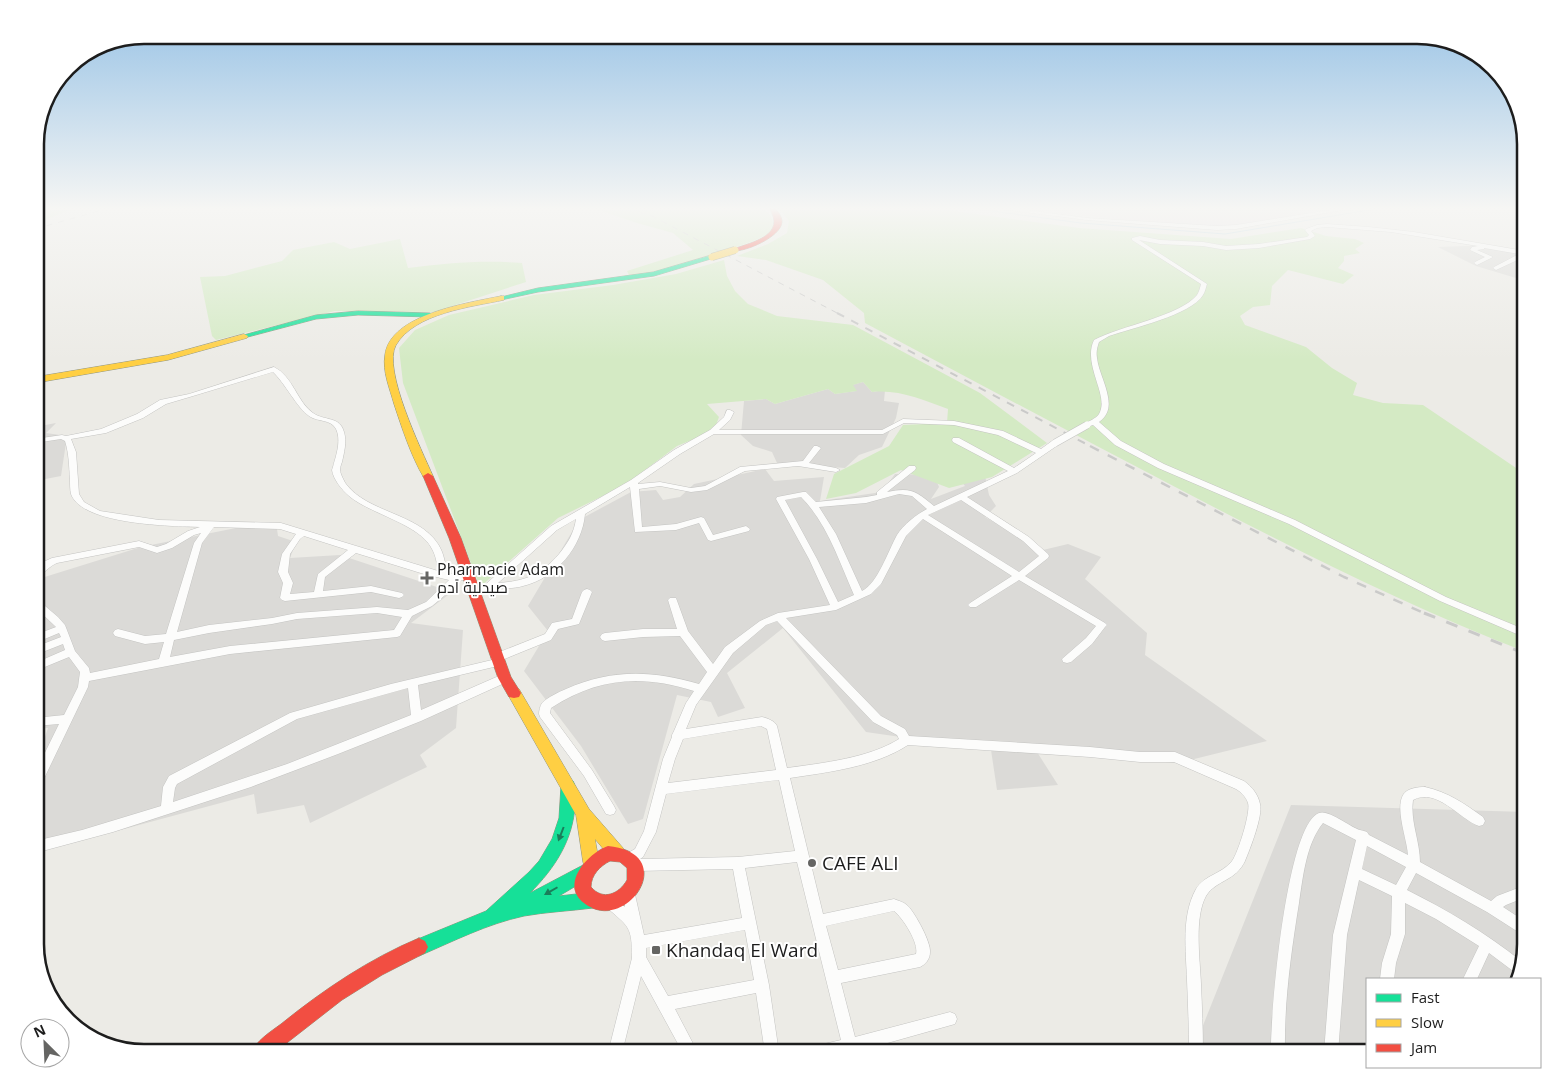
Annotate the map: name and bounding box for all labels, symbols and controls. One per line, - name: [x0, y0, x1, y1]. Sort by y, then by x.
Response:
- place label: Pharmacie Adam صيدلية اًدم: [437, 558, 564, 599]
- marker: Pharmacie Adam صيدلية اًدم: [421, 572, 433, 584]
- one-way arrow: [557, 827, 565, 842]
- place label: CAFE ALI: [822, 850, 899, 876]
- marker: CAFE ALI: [806, 857, 818, 869]
- one-way arrow: [544, 886, 558, 895]
- place label: Khandaq El Ward: [666, 937, 818, 963]
- marker: Khandaq El Ward: [650, 944, 662, 956]
- legend: [1366, 978, 1541, 1068]
- text: Fast: [1411, 987, 1440, 1007]
- text: Slow: [1411, 1012, 1444, 1032]
- north arrow: [20, 1018, 70, 1068]
- text: N: [30, 1020, 49, 1042]
- text: Jam: [1409, 1037, 1437, 1057]

